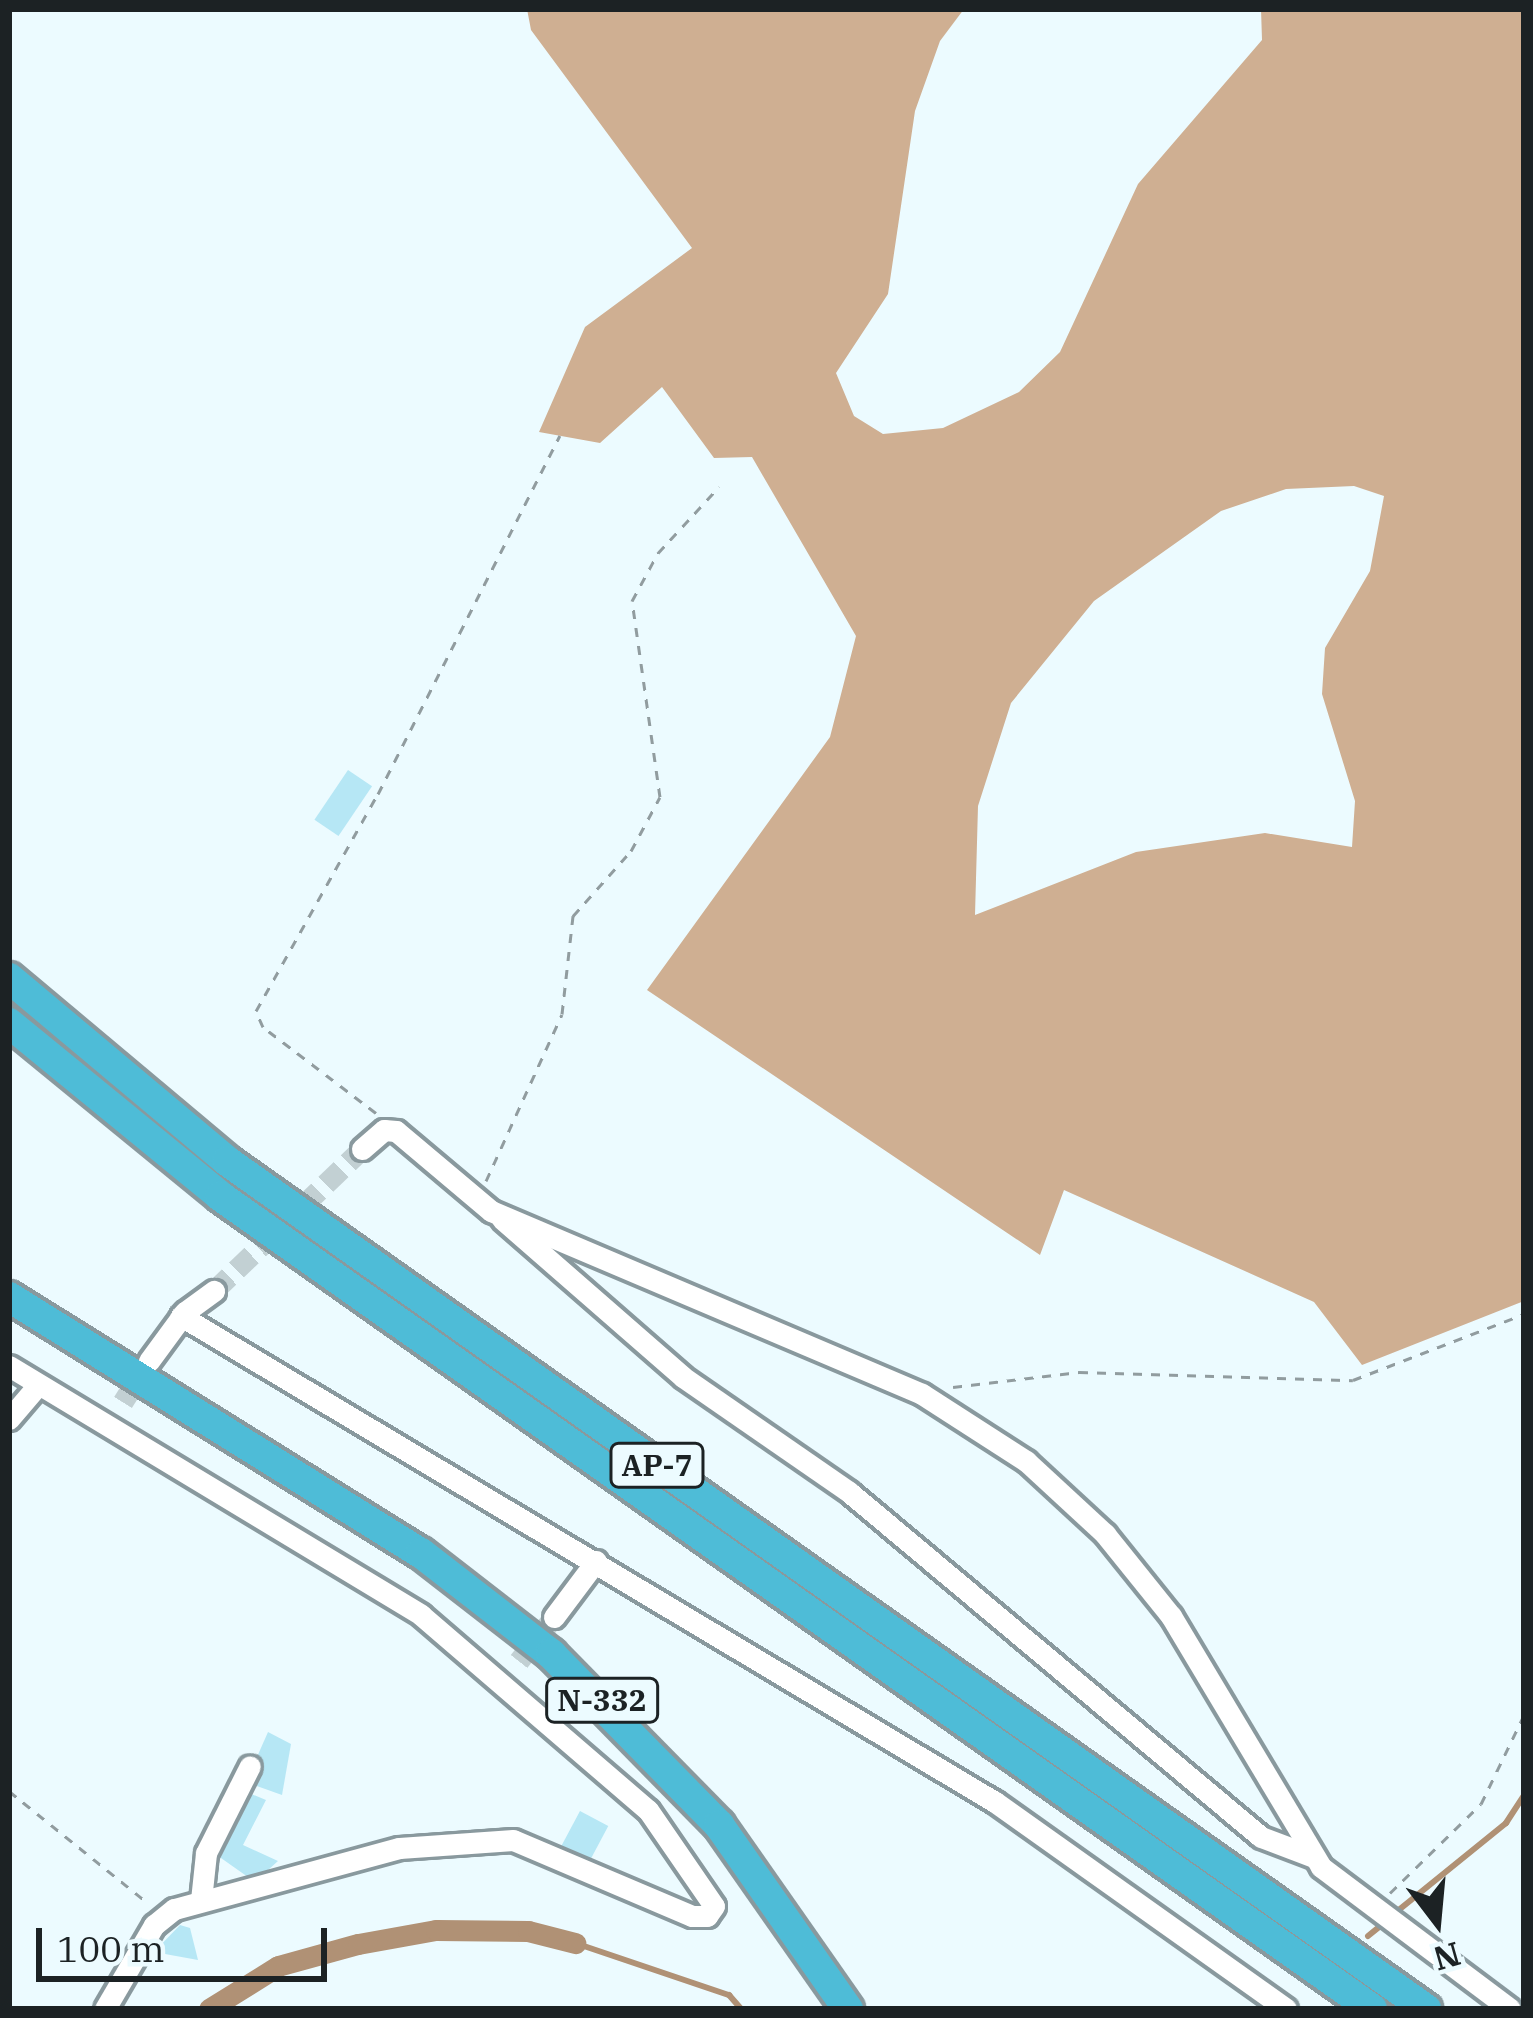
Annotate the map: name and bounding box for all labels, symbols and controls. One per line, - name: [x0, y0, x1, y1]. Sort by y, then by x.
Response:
- road number: AP-7: [609, 1441, 705, 1489]
- road number: N-332: [545, 1676, 659, 1724]
- north arrow: [1377, 1862, 1497, 1982]
- scale bar: [42, 1904, 333, 1978]
- text: 100 m: [57, 1925, 164, 1972]
- text: N: [1429, 1933, 1466, 1981]

